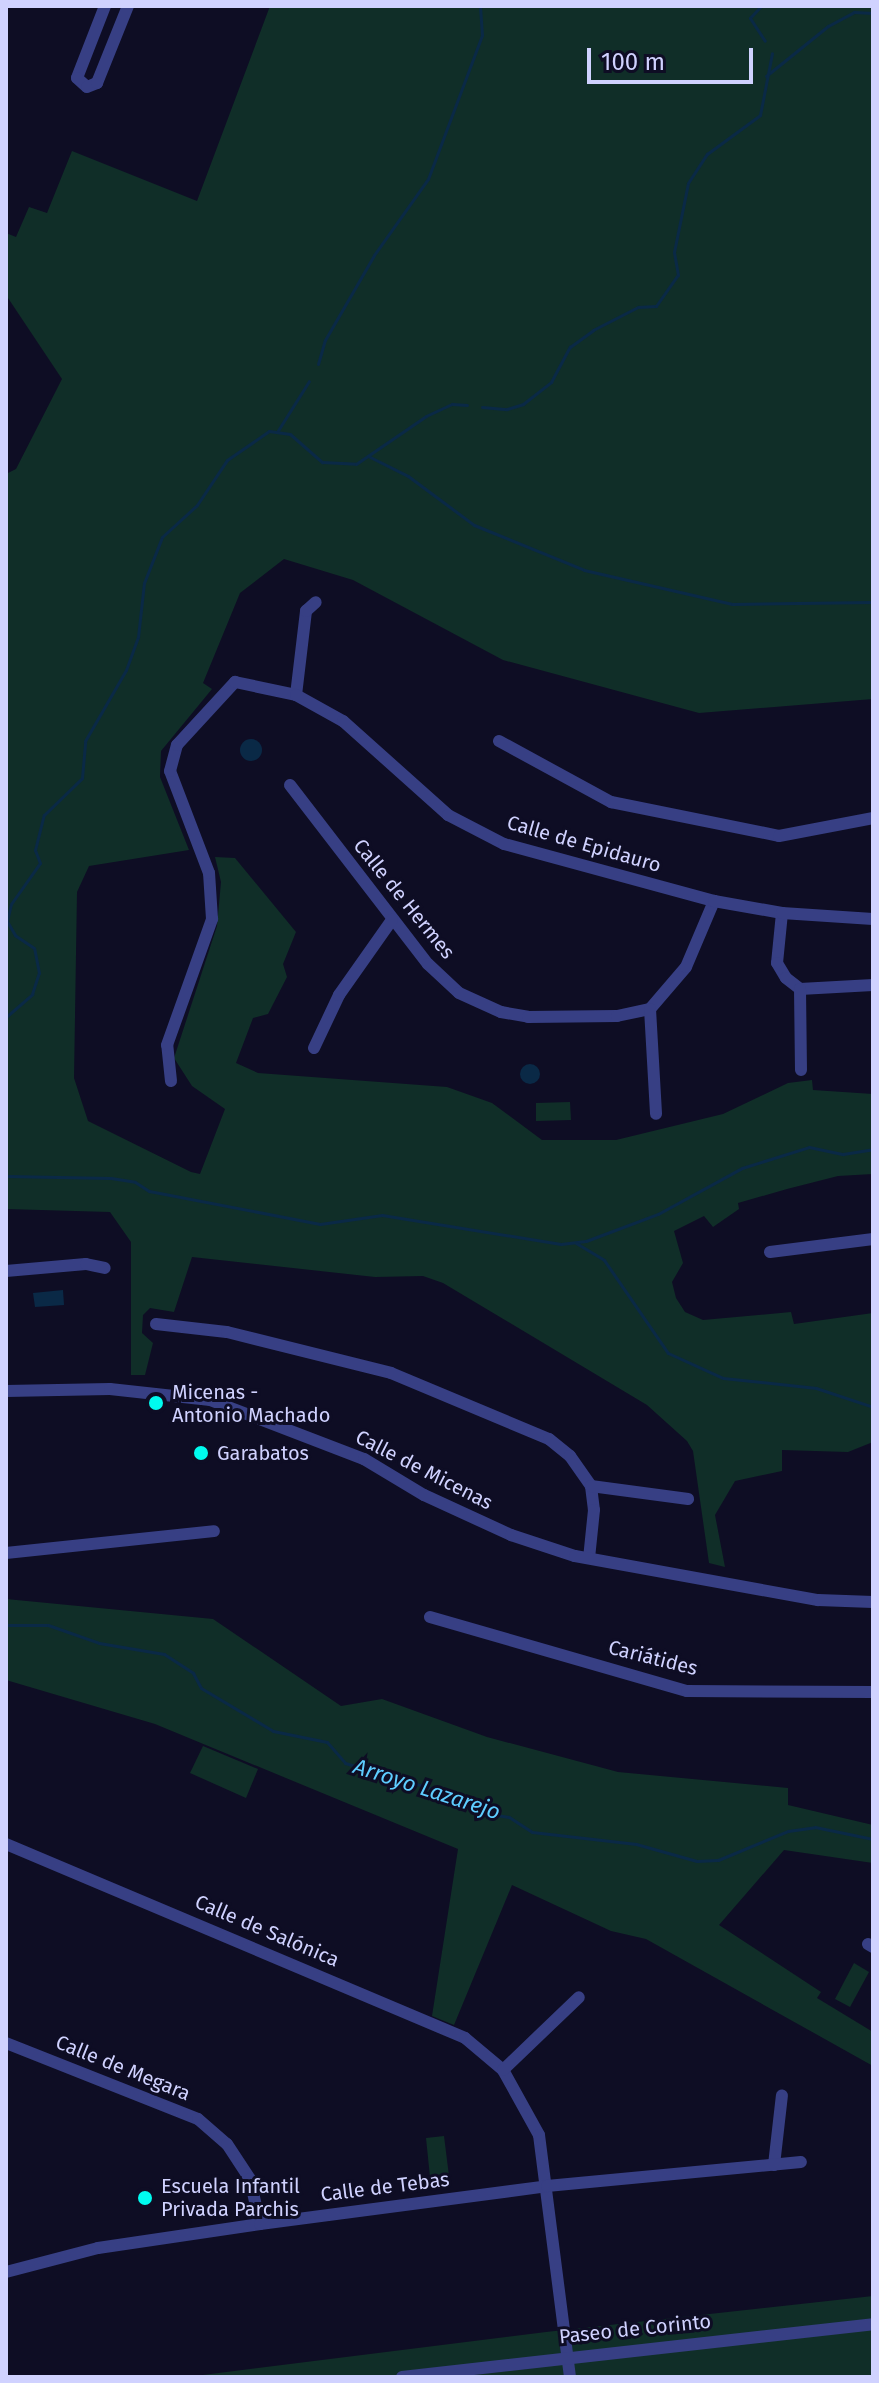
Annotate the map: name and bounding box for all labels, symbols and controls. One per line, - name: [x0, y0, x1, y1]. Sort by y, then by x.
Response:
- scale bar: [591, 32, 757, 82]
- text: 100 m: [601, 48, 665, 76]
- street label: Calle de Epidauro: [504, 811, 664, 877]
- street label: Calle de Hermes: [348, 834, 460, 964]
- place label: Micenas - Antonio Machado: [172, 1380, 330, 1427]
- marker: Micenas - Antonio Machado: [147, 1394, 165, 1412]
- street label: Calle de Micenas: [351, 1425, 497, 1515]
- place label: Garabatos: [217, 1441, 309, 1465]
- marker: Garabatos: [192, 1444, 210, 1462]
- street label: Cariátides: [606, 1635, 700, 1681]
- water label: Arroyo Lazarejo: [350, 1753, 504, 1825]
- street label: Calle de Salónica: [191, 1890, 343, 1972]
- street label: Calle de Megara: [52, 2030, 194, 2106]
- street label: Calle de Tebas: [319, 2167, 451, 2207]
- place label: Escuela Infantil Privada Parchis: [161, 2174, 300, 2221]
- marker: Escuela Infantil Privada Parchis: [136, 2189, 154, 2207]
- street label: Paseo de Corinto: [558, 2309, 712, 2349]

